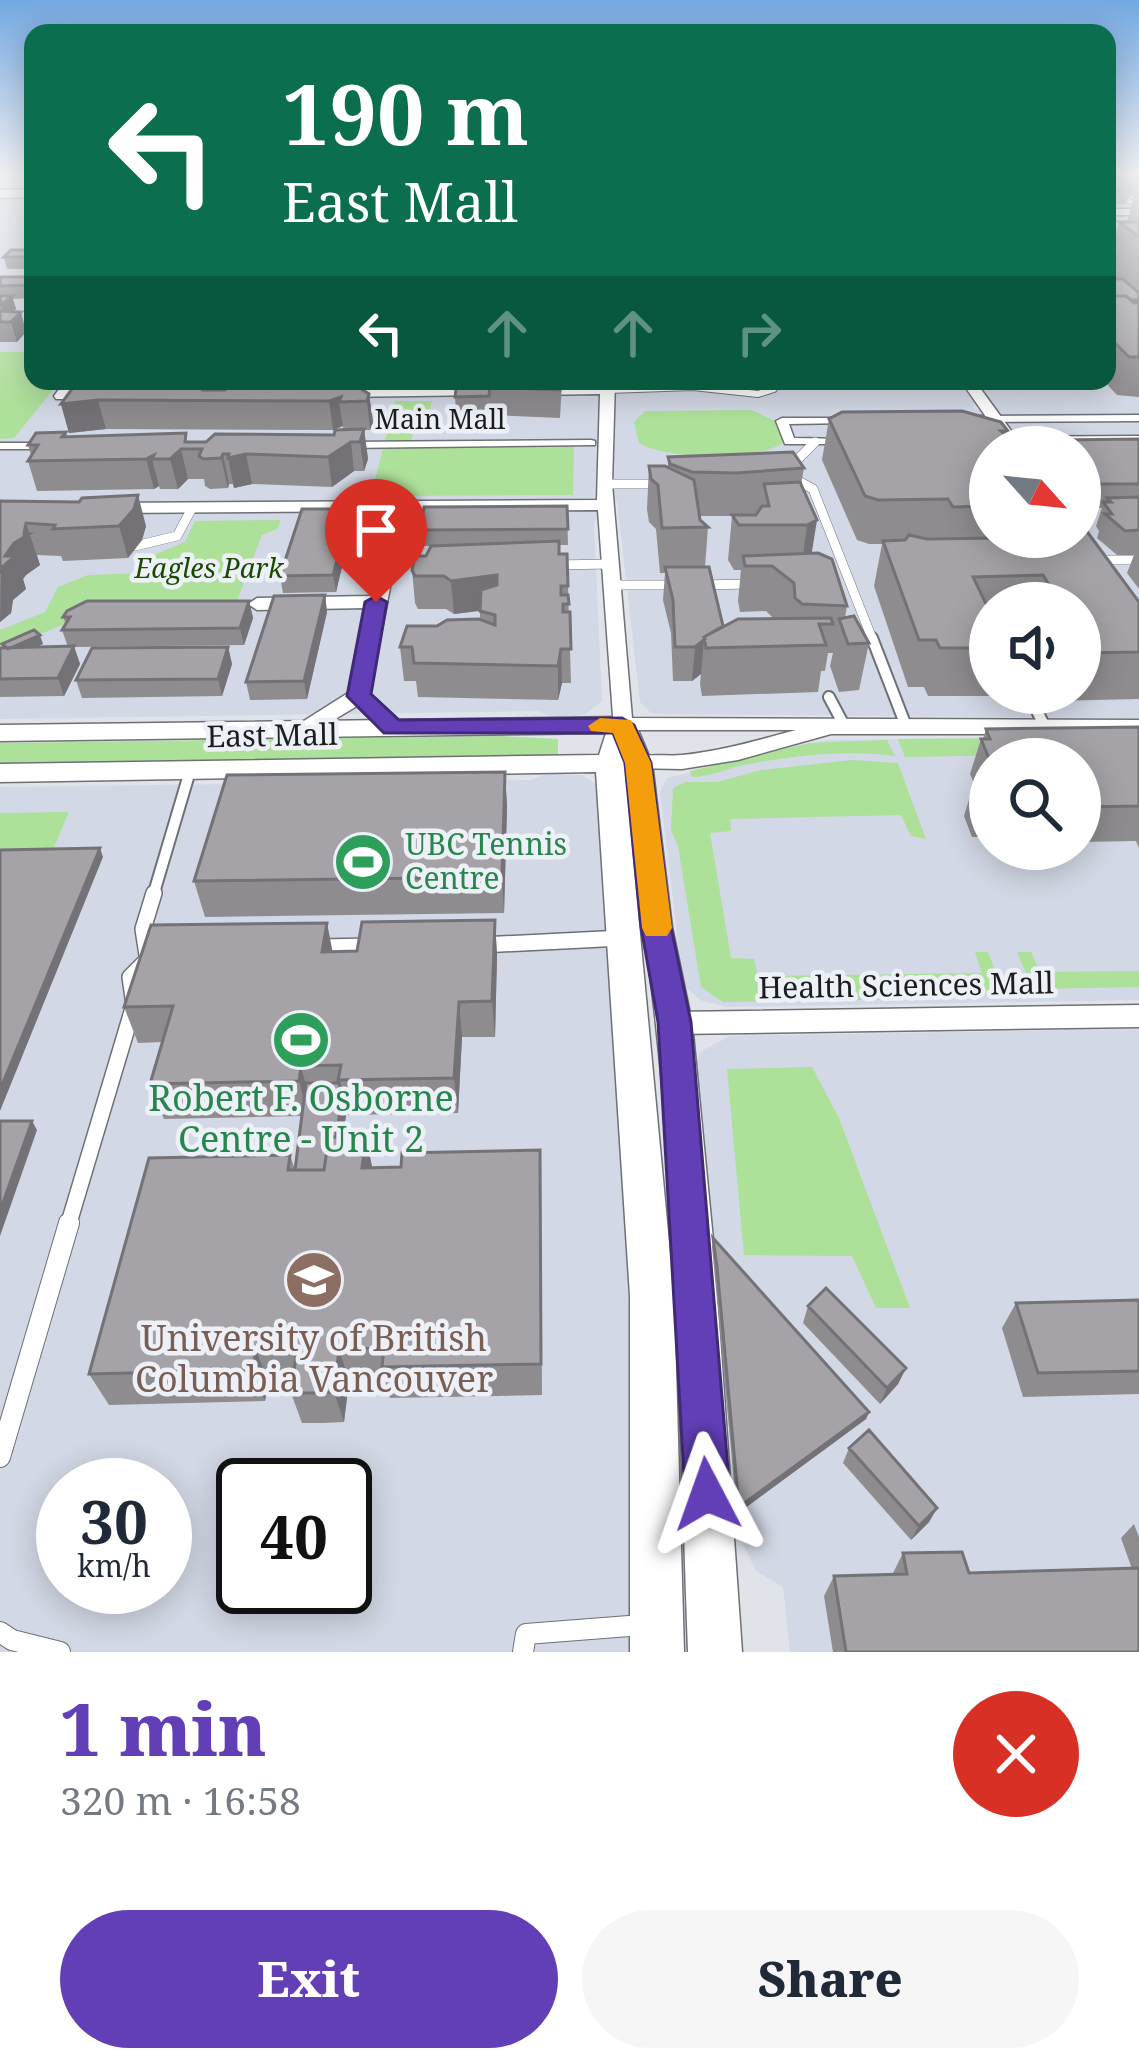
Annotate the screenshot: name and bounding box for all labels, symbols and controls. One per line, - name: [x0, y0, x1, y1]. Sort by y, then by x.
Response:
- text: 190 m: [282, 55, 529, 170]
- icon: left: [84, 72, 240, 228]
- text: East Mall: [282, 164, 518, 238]
- icon: left: [348, 300, 414, 366]
- icon: ahead: [474, 300, 540, 366]
- icon: ahead: [600, 300, 666, 366]
- icon: right: [726, 300, 792, 366]
- street label: Main Mall: [375, 400, 506, 437]
- north arrow: [969, 426, 1101, 558]
- map controls: [969, 426, 1101, 870]
- pin: [325, 479, 427, 602]
- icon: arrive: [343, 497, 409, 563]
- park label: Eagles Park: [134, 549, 285, 586]
- button: sound: [969, 582, 1101, 714]
- street label: East Mall: [206, 713, 338, 756]
- button: search: [969, 738, 1101, 870]
- place label: UBC Tennis Centre: [405, 823, 567, 898]
- sports icon: UBC Tennis Centre: [332, 831, 394, 893]
- street label: Health Sciences Mall: [758, 961, 1054, 1008]
- sports icon: Robert F. Osborne Centre - Unit 2: [270, 1009, 332, 1071]
- place label: Robert F. Osborne Centre - Unit 2: [148, 1073, 454, 1163]
- school or university icon: University of British Columbia Vancouver: [283, 1249, 345, 1311]
- place label: University of British Columbia Vancouver: [135, 1313, 493, 1403]
- position arrow: [644, 1431, 770, 1557]
- speed limit sign: 40: [216, 1458, 372, 1614]
- text: 30: [80, 1480, 148, 1562]
- text: km/h: [77, 1545, 151, 1586]
- text: 1 min: [60, 1679, 267, 1777]
- button: close: [953, 1691, 1079, 1817]
- text: 320 m · 16:58: [60, 1773, 301, 1826]
- button: Exit: [60, 1910, 558, 2048]
- button: Share: [582, 1910, 1079, 2048]

